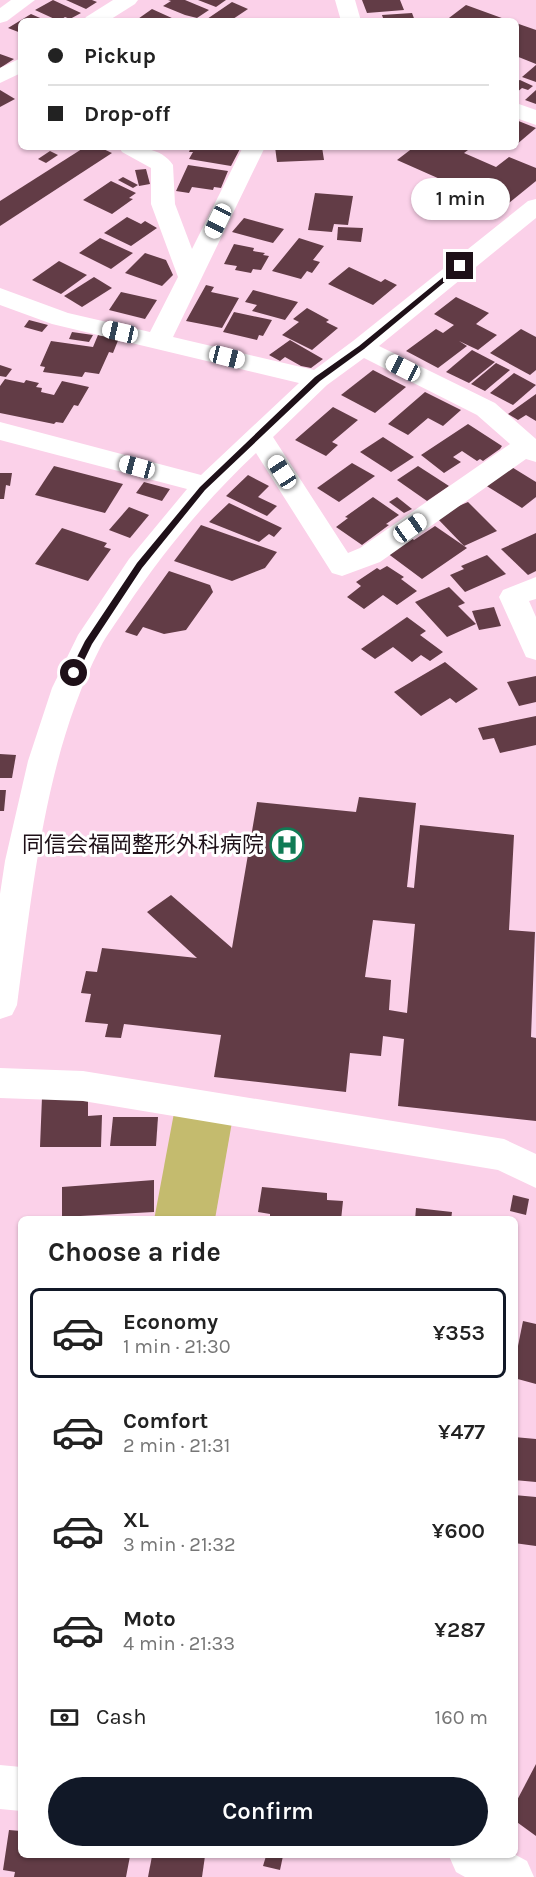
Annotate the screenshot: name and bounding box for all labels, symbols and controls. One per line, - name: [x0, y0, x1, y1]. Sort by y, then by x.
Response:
- text: Pickup: [84, 43, 156, 69]
- text: Drop-off: [84, 101, 170, 127]
- callout: 1 min: [410, 179, 510, 221]
- text: 1 min: [436, 187, 485, 210]
- car: [202, 201, 234, 241]
- route end: [446, 252, 473, 279]
- car: [100, 319, 140, 345]
- car: [207, 344, 247, 370]
- car: [383, 352, 423, 384]
- car: [265, 452, 299, 492]
- car: [117, 454, 157, 480]
- car: [390, 510, 430, 546]
- route start: [60, 659, 87, 686]
- hospital icon: 同信会福岡整形外科病院: [269, 827, 305, 863]
- place label: 同信会福岡整形外科病院: [22, 832, 264, 858]
- text: Choose a ride: [48, 1236, 221, 1268]
- icon: car: [51, 1306, 105, 1360]
- text: Economy: [123, 1309, 218, 1335]
- text: ¥353: [433, 1320, 485, 1346]
- text: 1 min · 21:30: [123, 1335, 231, 1358]
- icon: car: [51, 1405, 105, 1459]
- text: Comfort: [123, 1408, 208, 1434]
- text: ¥477: [438, 1419, 485, 1445]
- text: 2 min · 21:31: [123, 1434, 230, 1457]
- icon: car: [51, 1504, 105, 1558]
- text: XL: [123, 1507, 149, 1533]
- text: ¥600: [432, 1518, 485, 1544]
- text: 3 min · 21:32: [123, 1533, 236, 1556]
- icon: car: [51, 1603, 105, 1657]
- text: Moto: [123, 1606, 176, 1632]
- text: ¥287: [434, 1617, 485, 1643]
- text: 4 min · 21:33: [123, 1632, 235, 1655]
- icon: cash: [48, 1701, 81, 1734]
- text: Cash: [96, 1704, 146, 1730]
- text: 160 m: [435, 1706, 488, 1729]
- button: Confirm: [48, 1777, 488, 1846]

